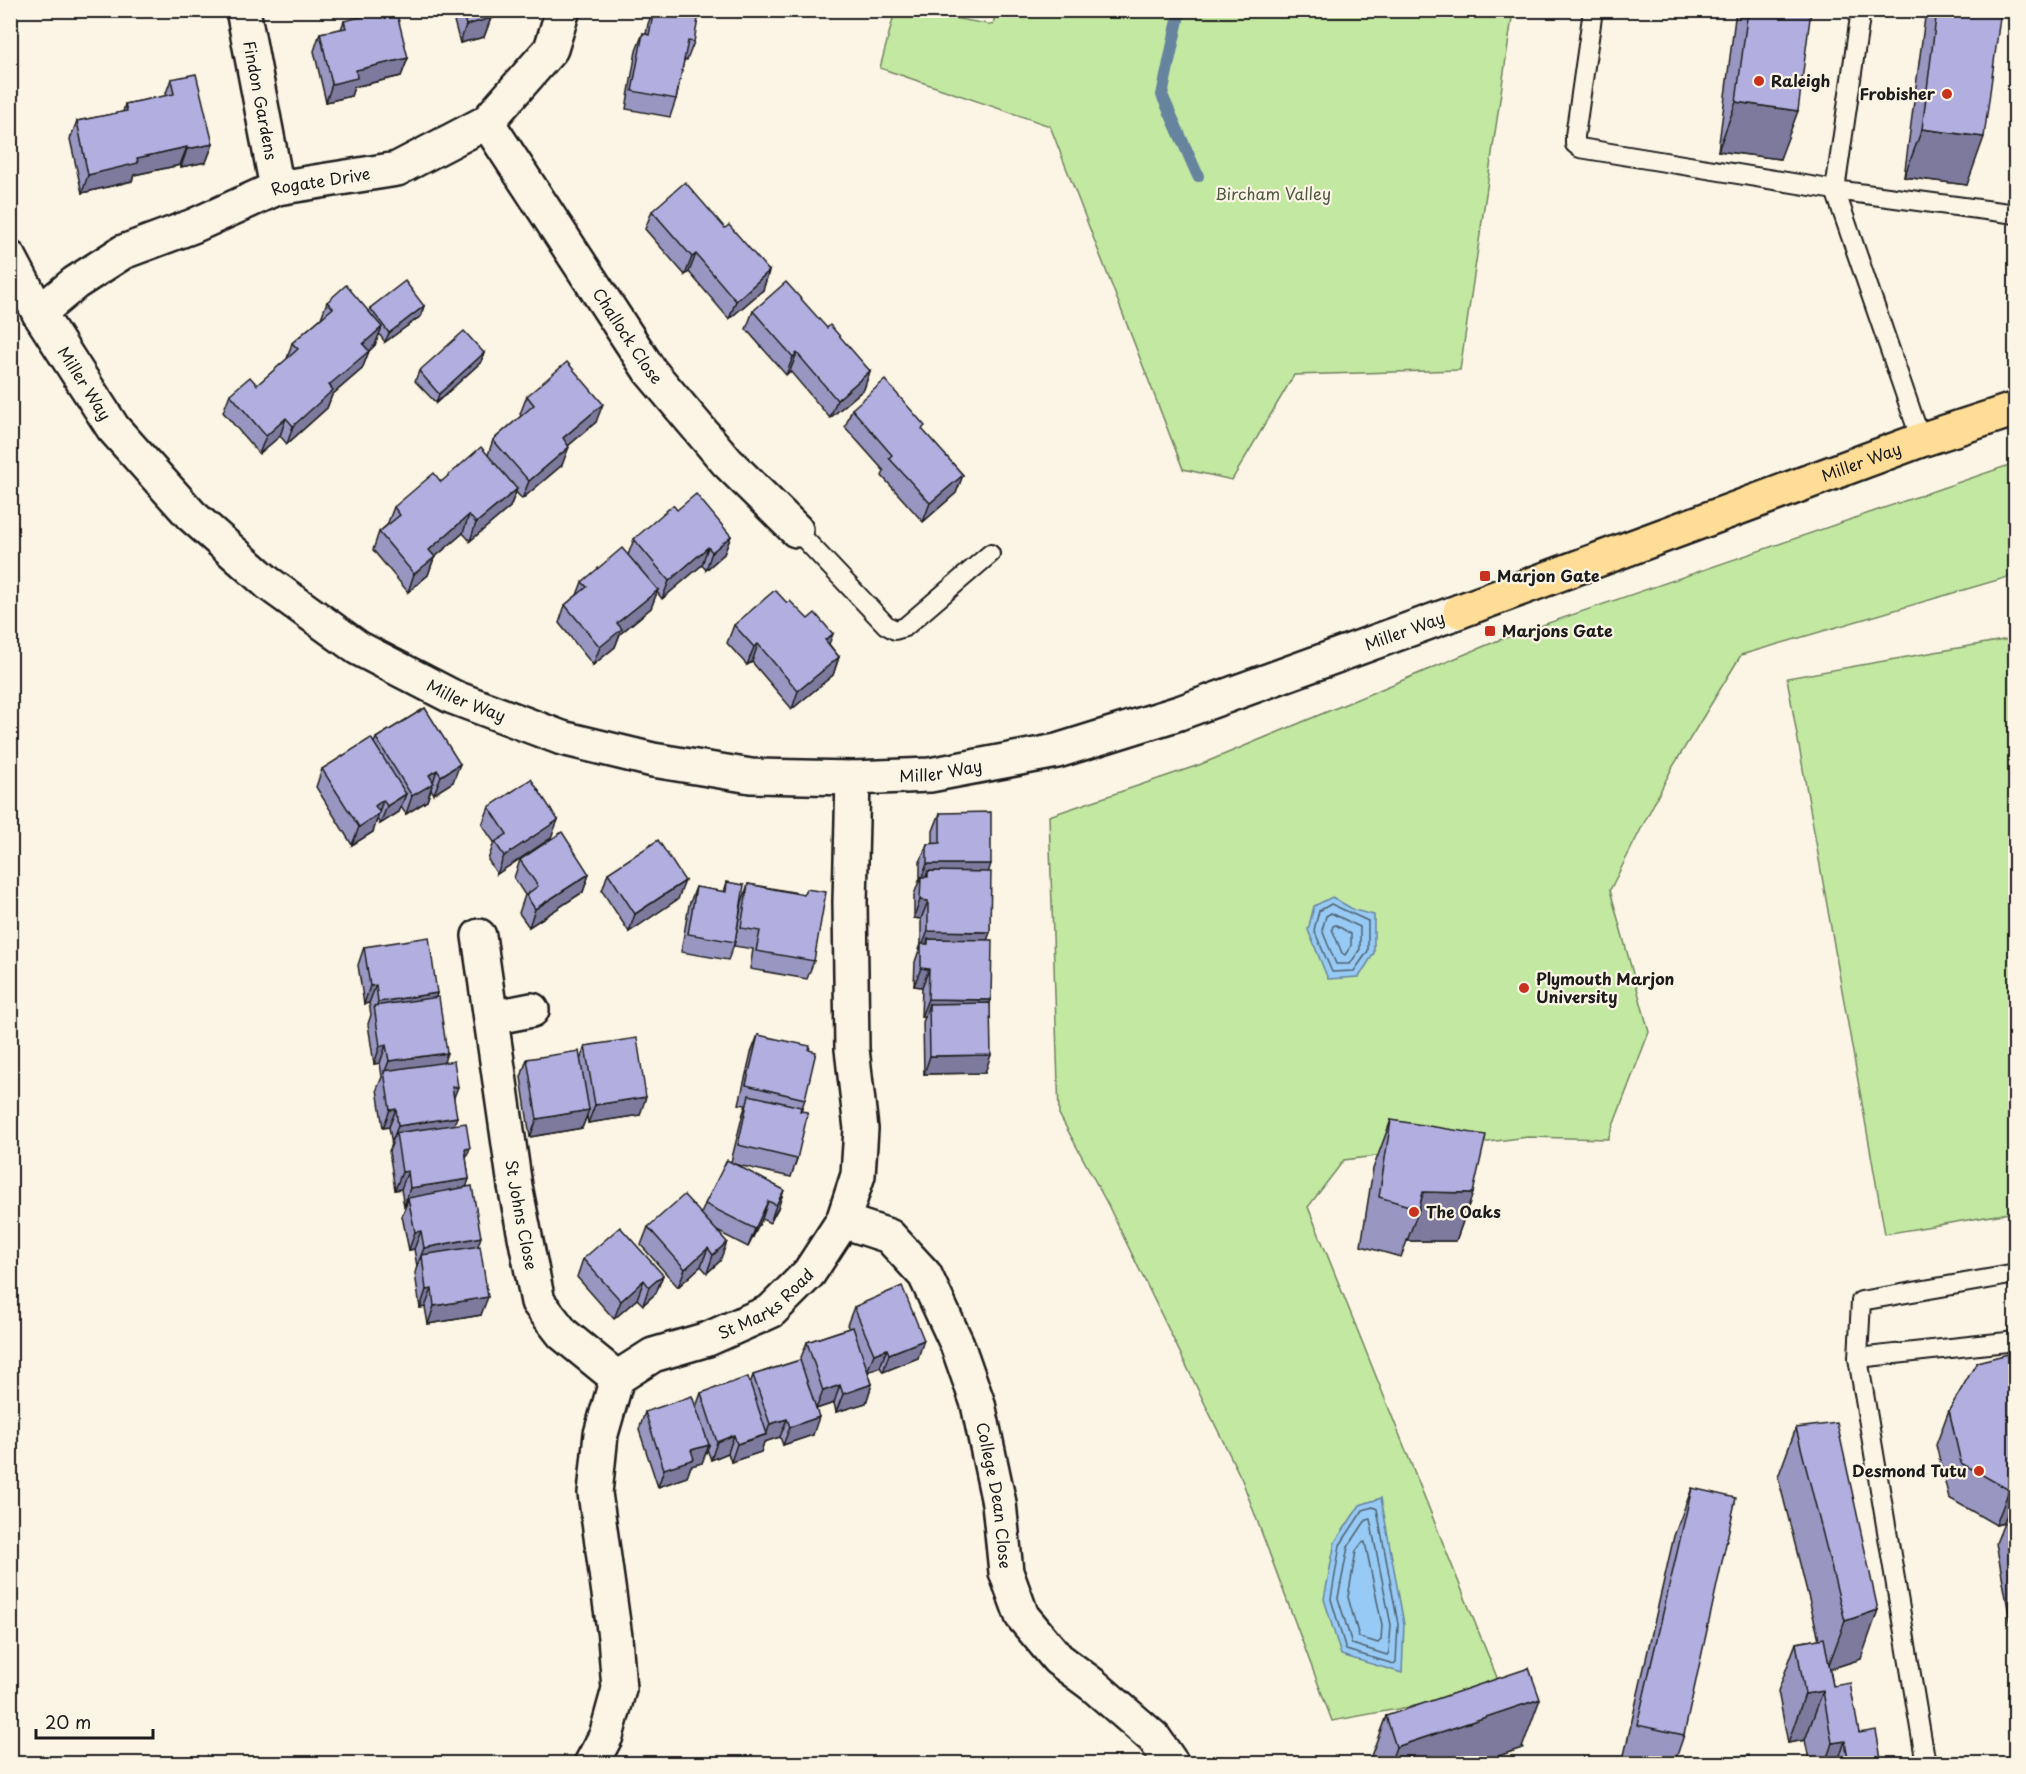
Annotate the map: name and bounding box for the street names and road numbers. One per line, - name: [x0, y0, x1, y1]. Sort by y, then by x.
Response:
- street label: Findon Gardens: [238, 38, 284, 162]
- street label: Rogate Drive: [266, 160, 372, 200]
- street label: Challock Close: [588, 283, 669, 389]
- street label: Miller Way: [52, 341, 118, 425]
- street label: Miller Way: [1818, 435, 1904, 487]
- street label: Miller Way: [1361, 605, 1448, 656]
- street label: Miller Way: [423, 673, 509, 727]
- street label: Miller Way: [899, 752, 984, 787]
- street label: St Johns Close: [500, 1158, 544, 1272]
- street label: St Marks Road: [714, 1262, 818, 1344]
- street label: College Dean Close: [971, 1420, 1019, 1569]

